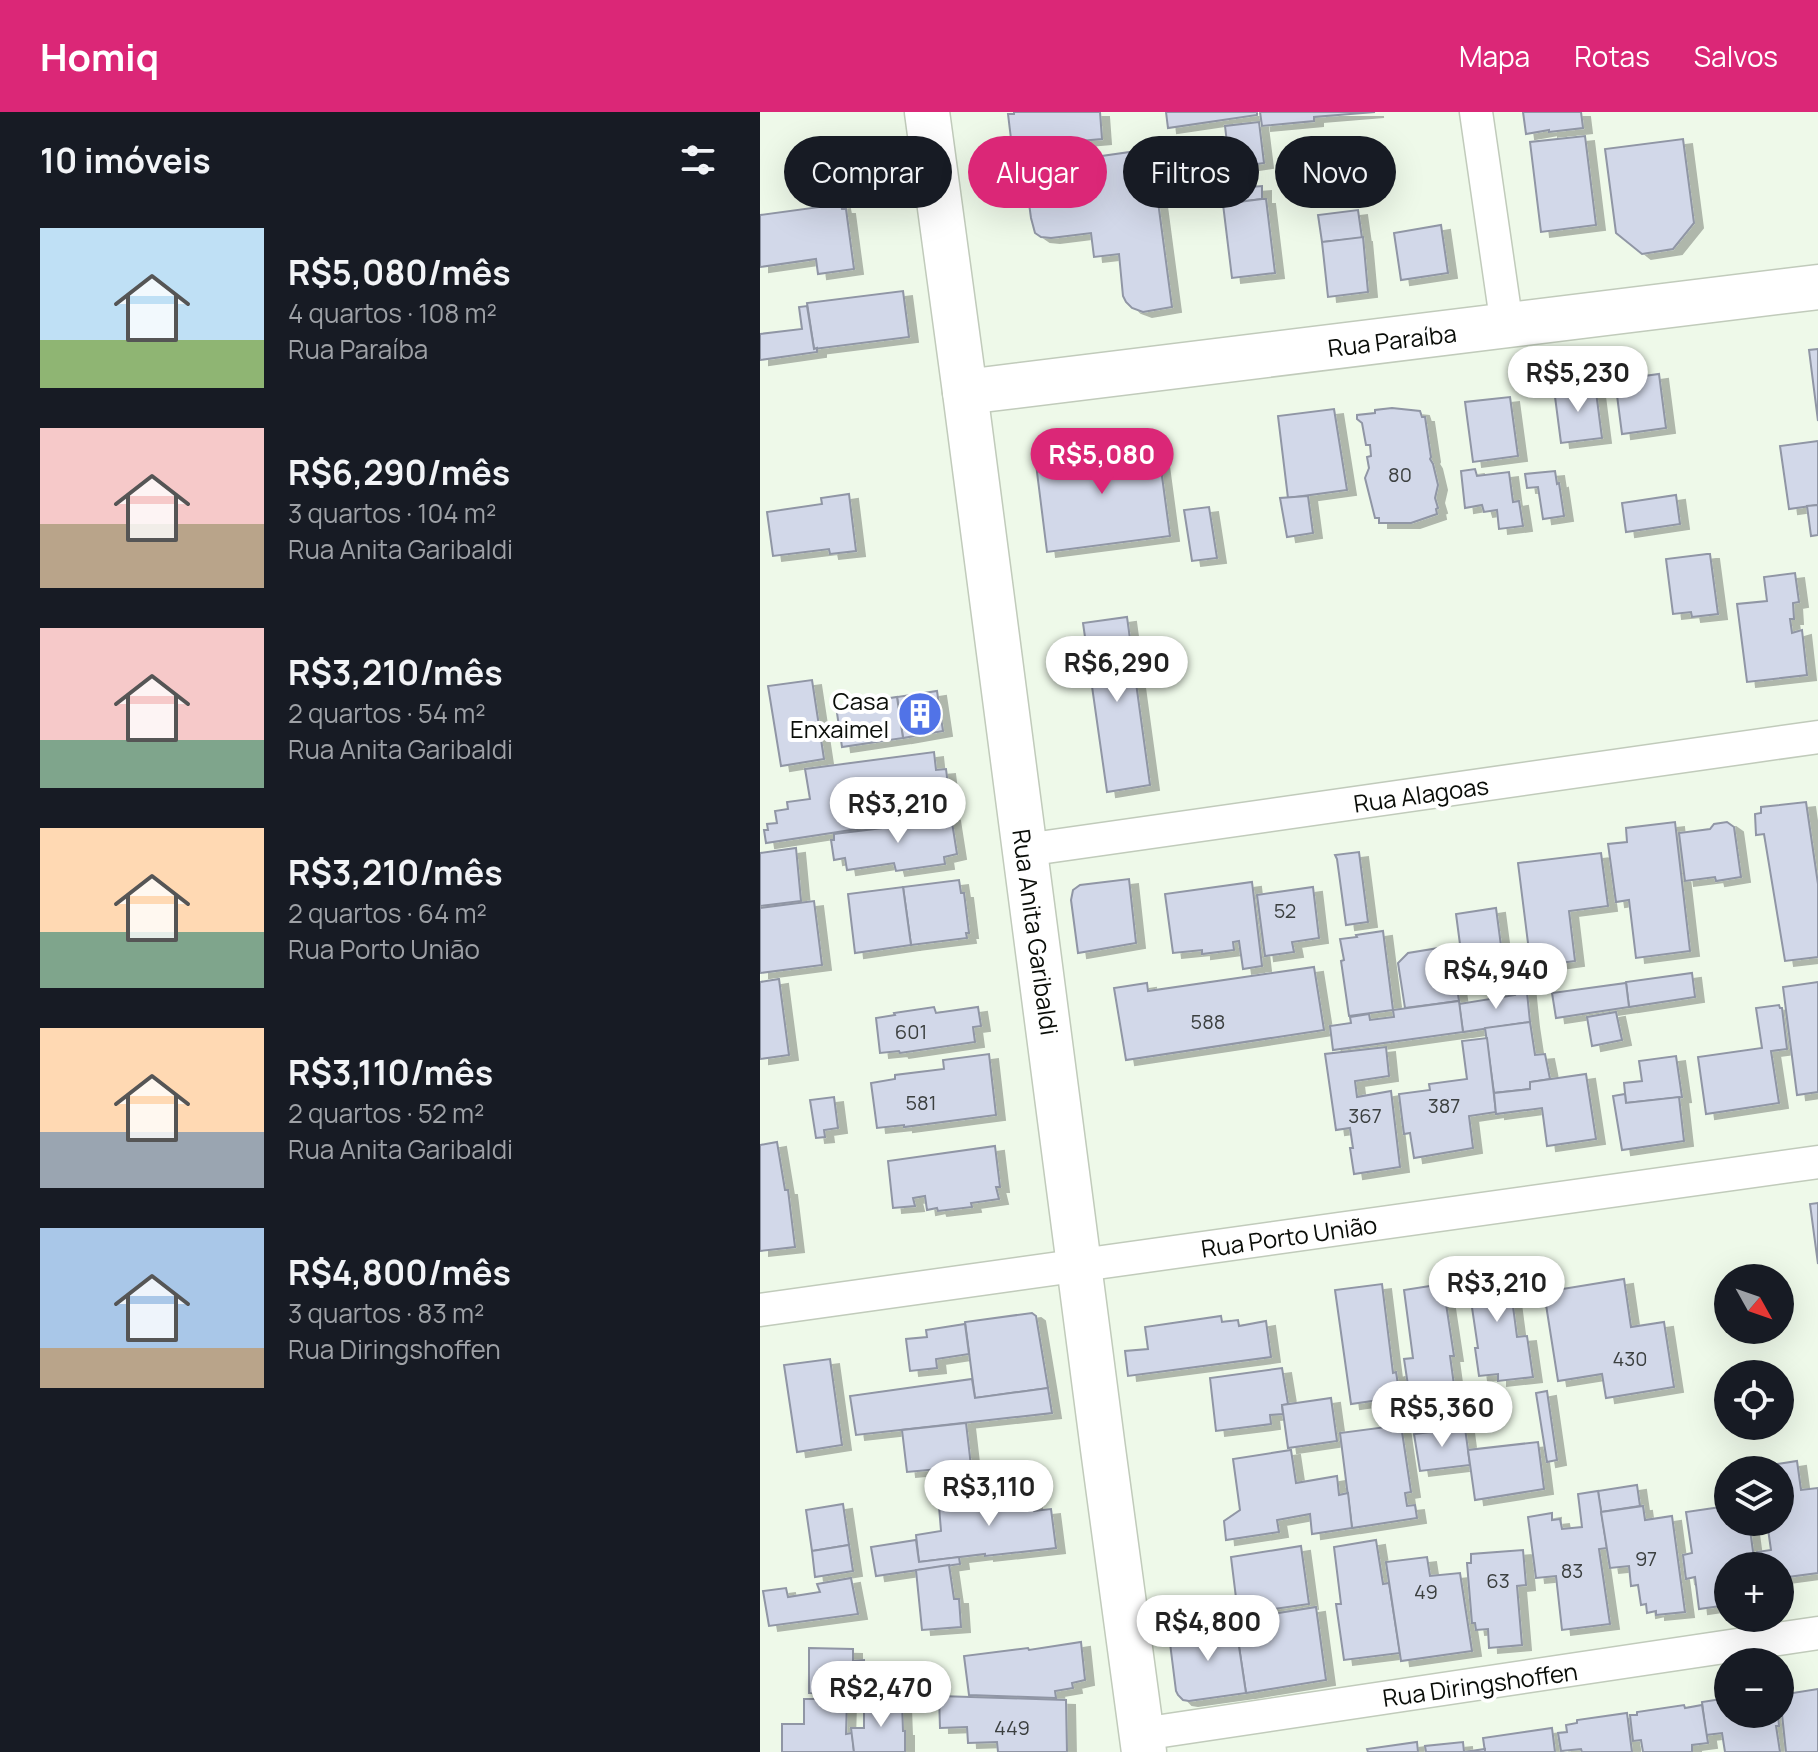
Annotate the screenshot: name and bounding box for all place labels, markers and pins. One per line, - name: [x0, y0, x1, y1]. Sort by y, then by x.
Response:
- pin: R$5,230: [1504, 346, 1652, 414]
- pin: R$5,080: [1028, 428, 1176, 496]
- pin: R$6,290: [1043, 636, 1191, 704]
- place label: Casa Enxaimel: [790, 684, 889, 745]
- building icon: Casa Enxaimel: [896, 690, 944, 738]
- pin: R$3,210: [824, 777, 972, 845]
- pin: R$4,940: [1422, 943, 1570, 1011]
- pin: R$3,210: [1423, 1256, 1571, 1324]
- pin: R$5,360: [1368, 1381, 1516, 1449]
- pin: R$3,110: [915, 1460, 1063, 1528]
- pin: R$4,800: [1134, 1595, 1282, 1663]
- pin: R$2,470: [807, 1661, 955, 1729]

